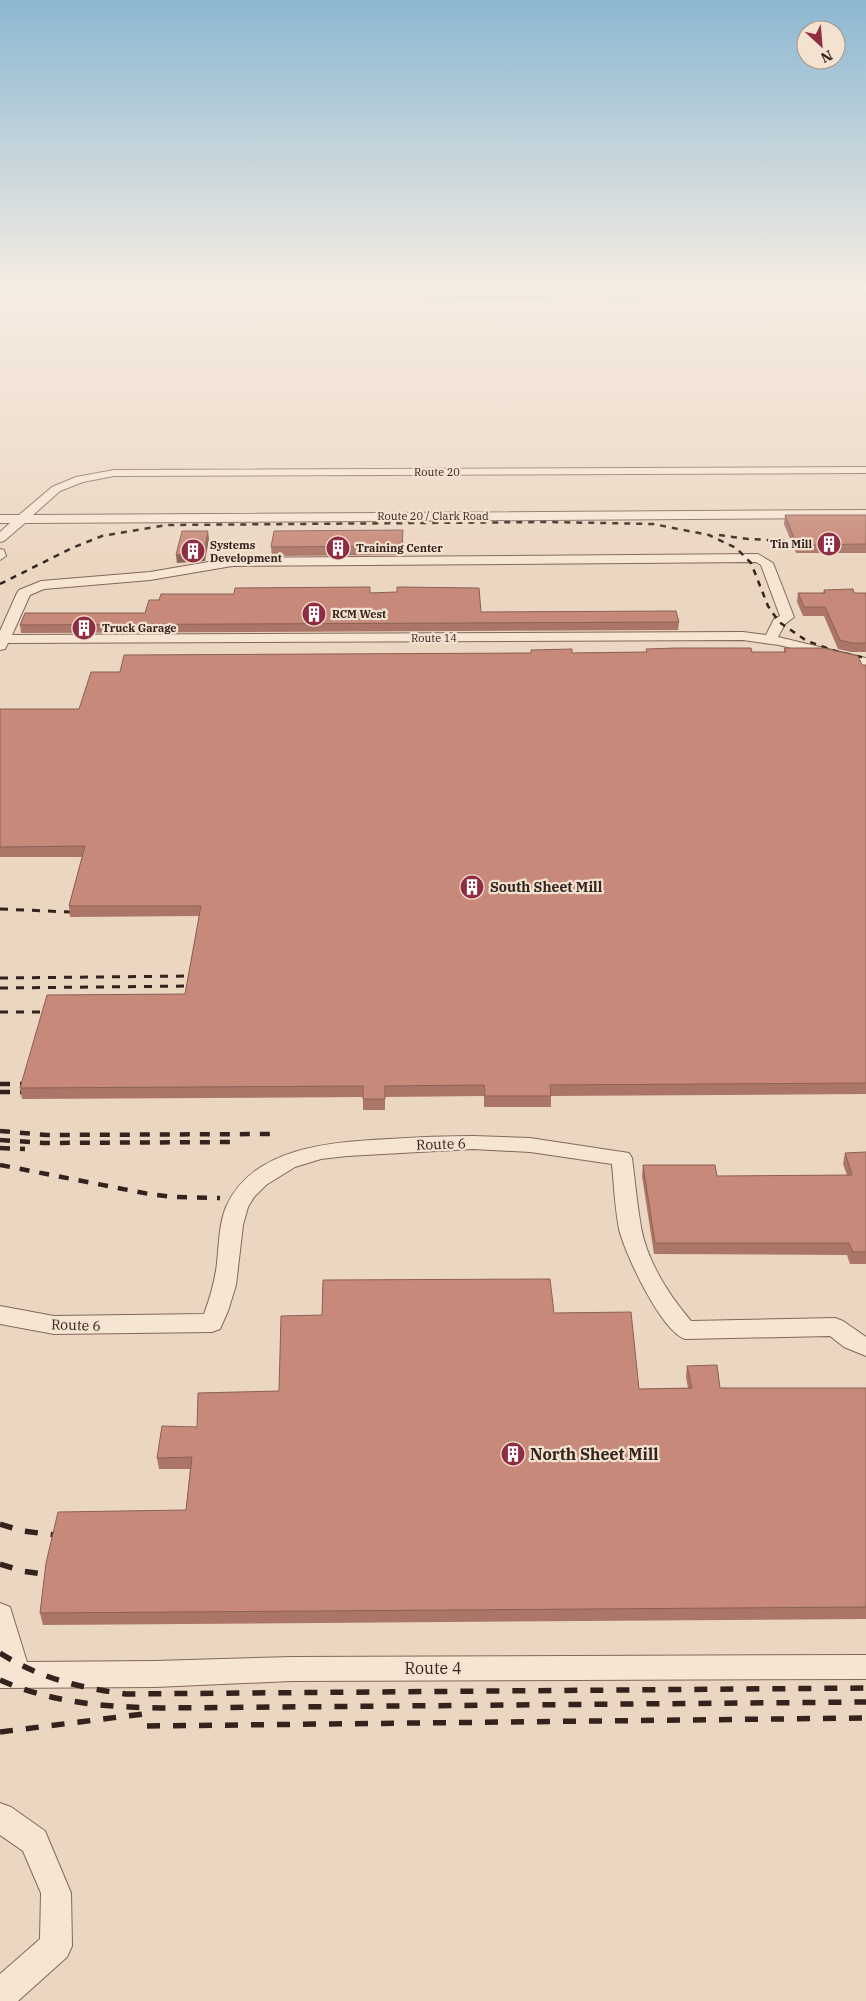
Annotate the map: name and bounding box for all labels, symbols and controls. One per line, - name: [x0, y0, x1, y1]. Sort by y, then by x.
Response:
- north arrow: [796, 20, 846, 70]
- text: N: [818, 46, 836, 67]
- street label: Route 20: [414, 465, 460, 479]
- street label: Route 20 / Clark Road: [377, 509, 489, 523]
- building icon: Tin Mill: [816, 531, 842, 557]
- building icon: Training Center: [325, 535, 351, 561]
- place label: Tin Mill: [770, 537, 812, 551]
- building icon: Systems Development: [180, 538, 206, 564]
- place label: Systems Development: [210, 538, 282, 565]
- place label: Training Center: [356, 541, 443, 555]
- building icon: RCM West: [301, 601, 327, 627]
- place label: RCM West: [332, 607, 386, 621]
- building icon: Truck Garage: [71, 615, 97, 641]
- place label: Truck Garage: [102, 621, 177, 635]
- street label: Route 14: [411, 631, 457, 645]
- building icon: South Sheet Mill: [459, 874, 485, 900]
- place label: South Sheet Mill: [490, 878, 603, 896]
- street label: Route 6: [416, 1134, 466, 1154]
- street label: Route 6: [51, 1315, 101, 1335]
- building icon: North Sheet Mill: [500, 1441, 526, 1467]
- place label: North Sheet Mill: [530, 1444, 658, 1464]
- street label: Route 4: [405, 1658, 461, 1678]

